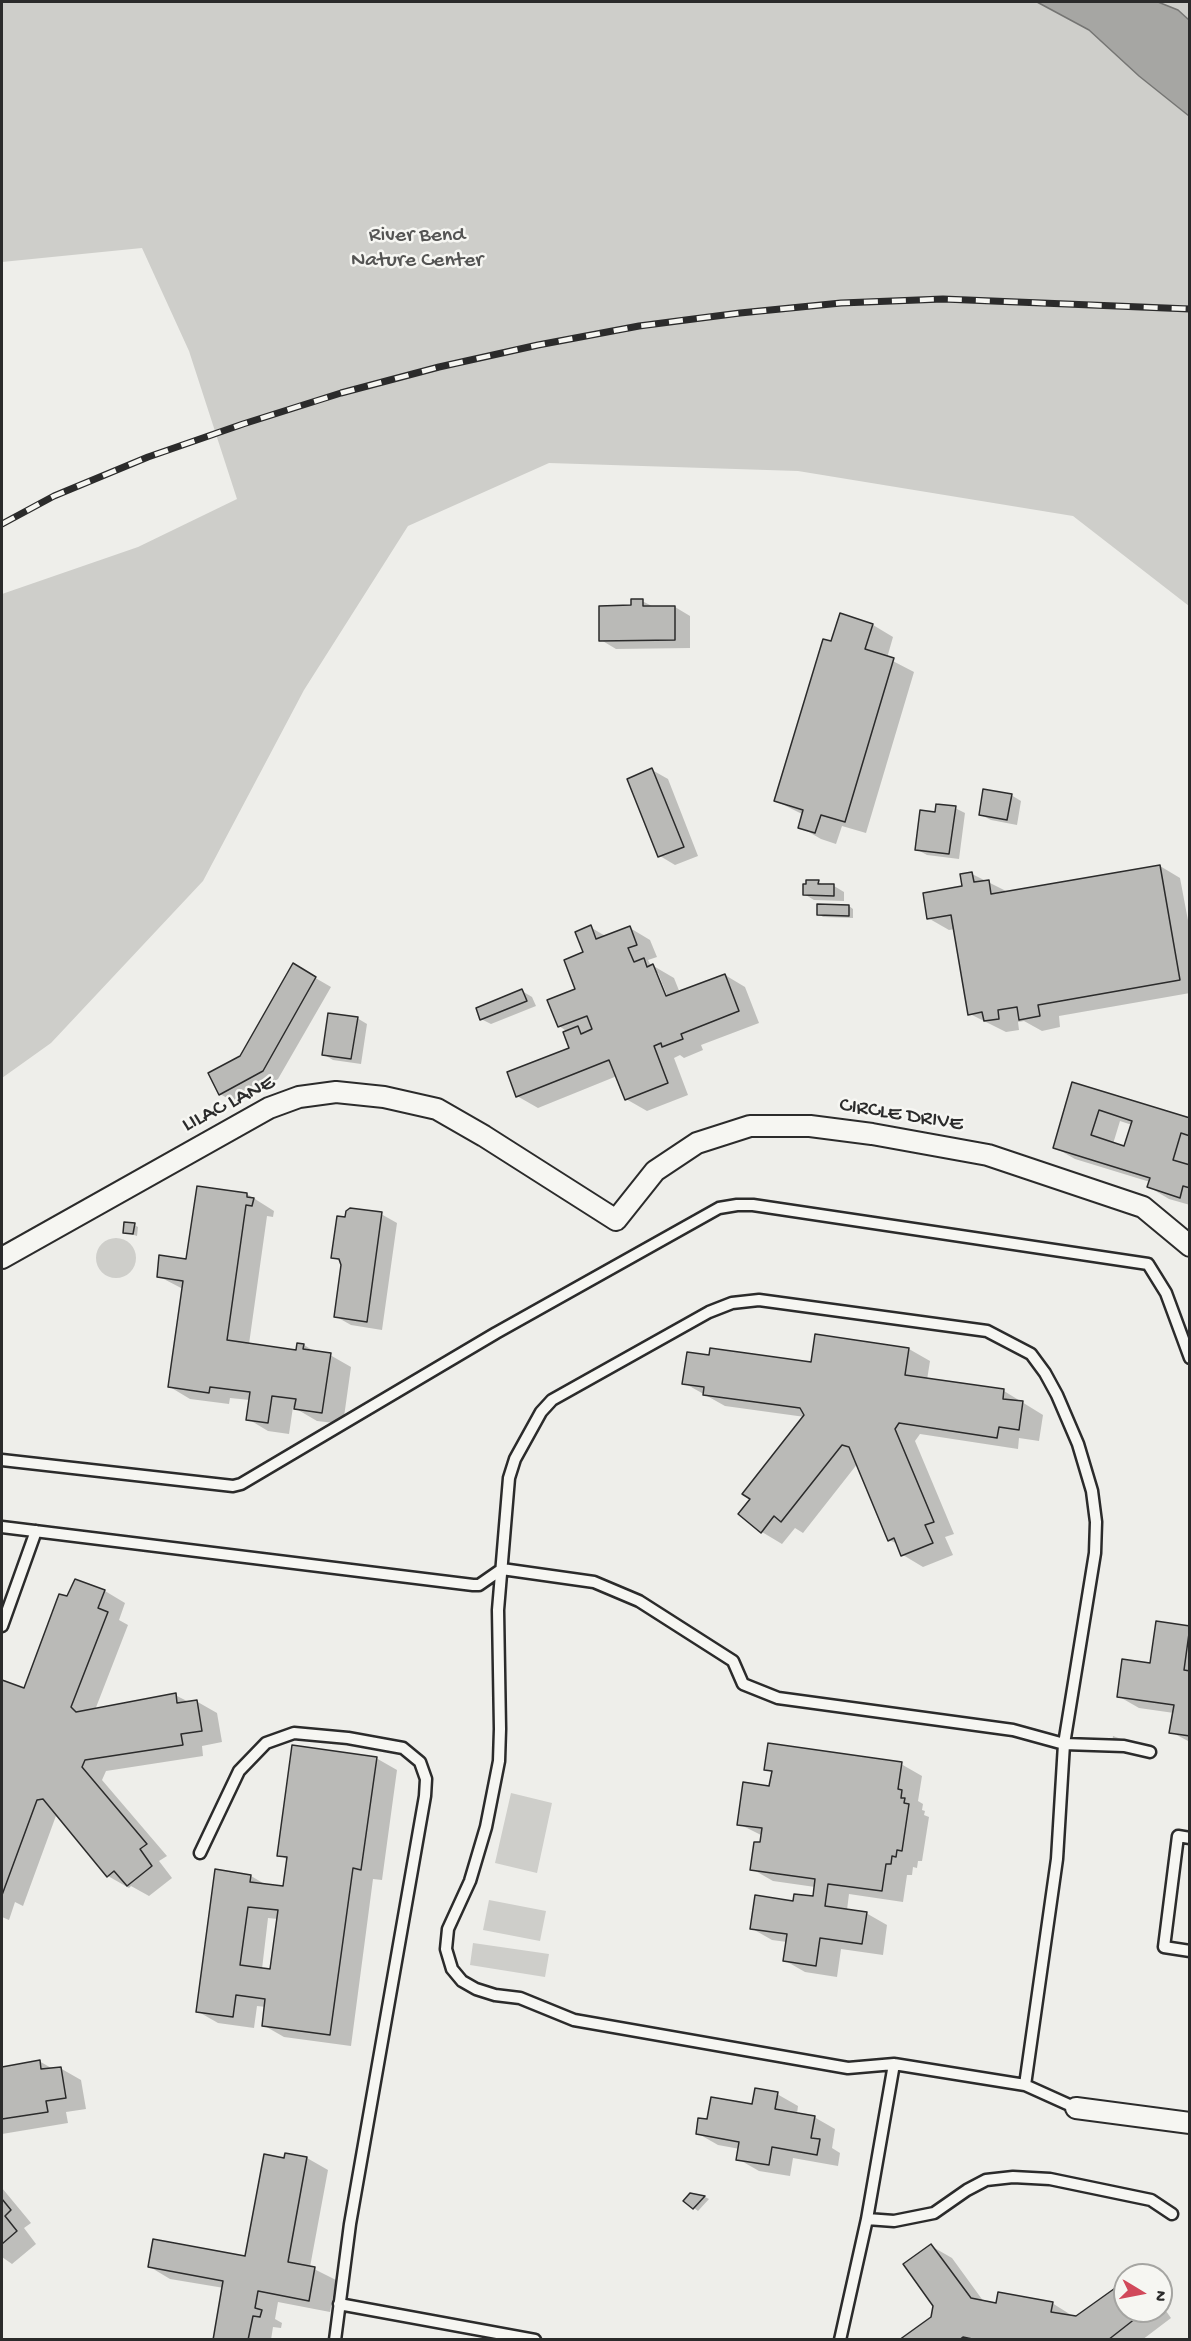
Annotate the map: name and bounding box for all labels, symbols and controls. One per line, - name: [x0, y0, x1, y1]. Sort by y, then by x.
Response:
- park label: River Bend Nature Center: [351, 224, 483, 276]
- street label: LILAC LANE: [178, 1070, 280, 1140]
- street label: CIRCLE DRIVE: [837, 1093, 965, 1139]
- north arrow: [1113, 2263, 1173, 2323]
- text: N: [1149, 2289, 1170, 2303]

